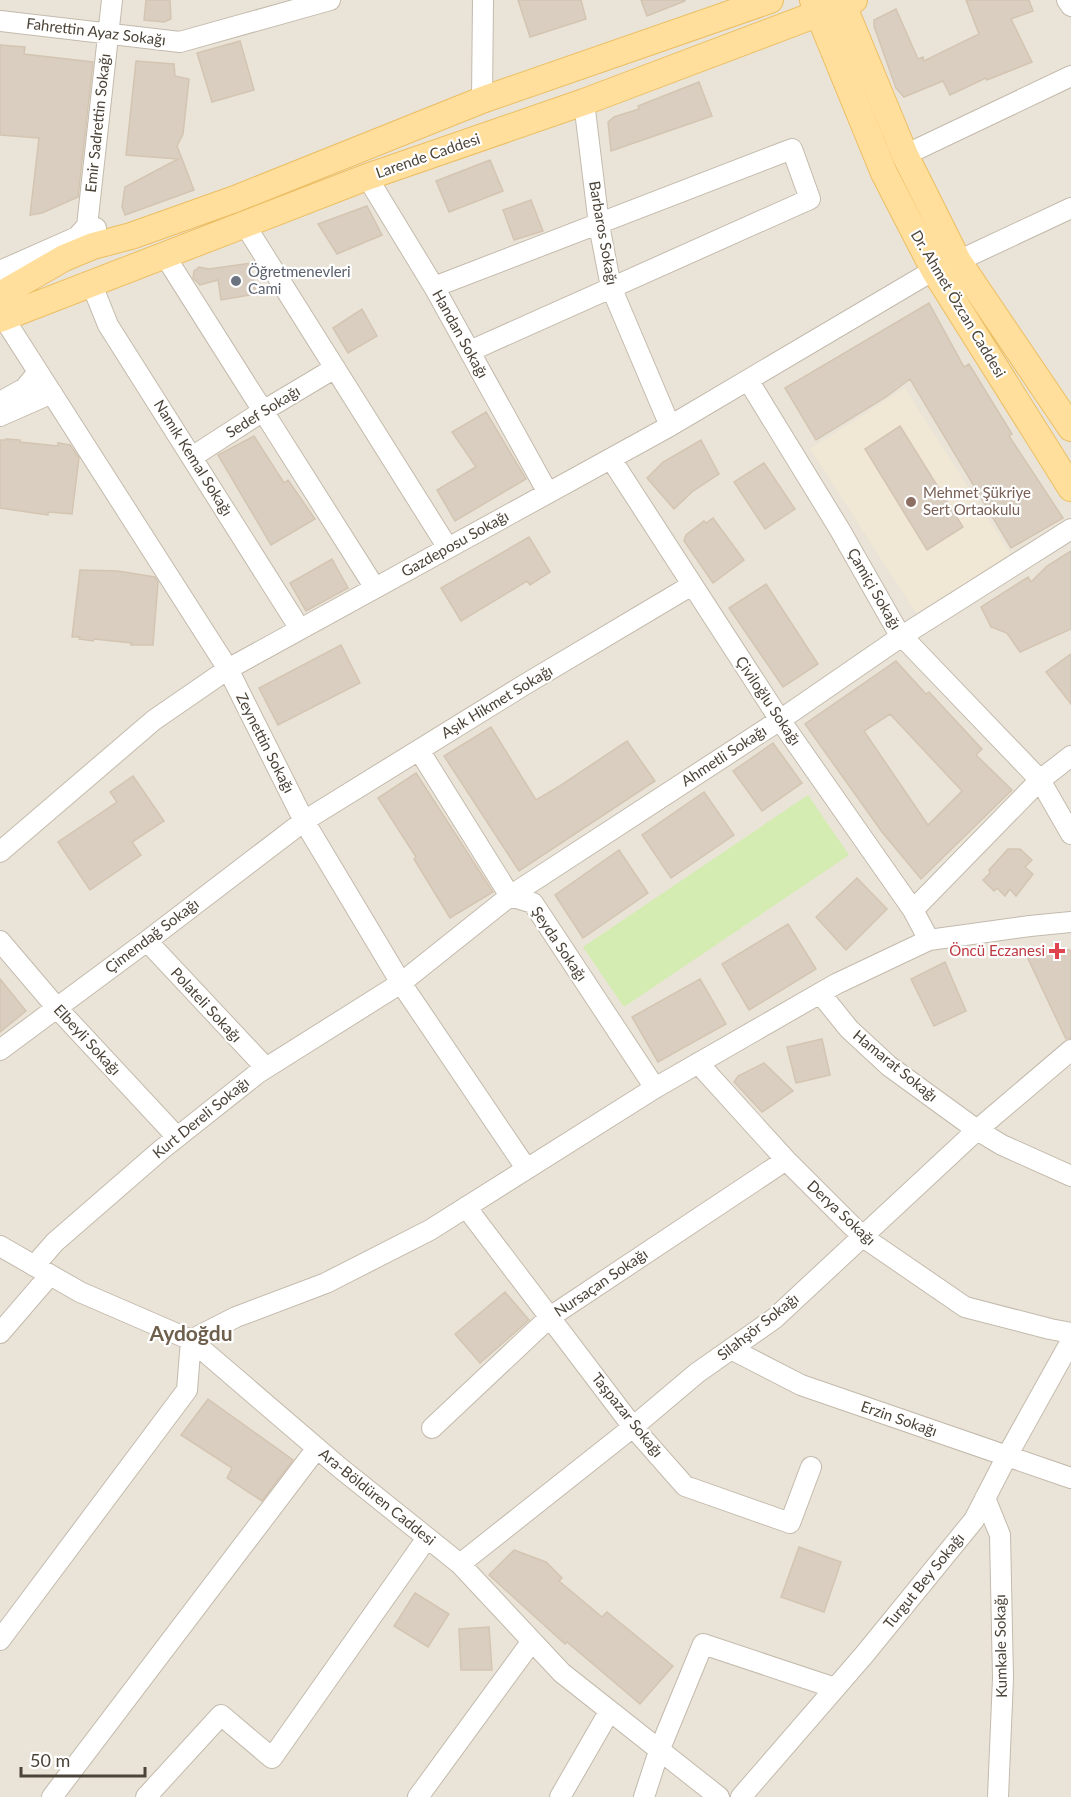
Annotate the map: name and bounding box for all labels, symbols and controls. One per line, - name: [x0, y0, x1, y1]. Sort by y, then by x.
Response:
- street label: Fahrettin Ayaz Sokağı: [25, 14, 167, 48]
- street label: Emir Sadrettin Sokağı: [81, 53, 113, 193]
- street label: Larende Caddesi: [373, 129, 482, 181]
- street label: Barbaros Sokağı: [586, 179, 622, 286]
- street label: Dr. Ahmet Özcan Caddesi: [908, 227, 1010, 380]
- place label: Öğretmenevleri Cami: [248, 262, 351, 297]
- marker: Öğretmenevleri Cami: [229, 274, 243, 288]
- street label: Handan Sokağı: [429, 286, 493, 381]
- street label: Sedef Sokağı: [222, 381, 303, 441]
- street label: Namık Kemal Sokağı: [151, 396, 237, 519]
- place label: Mehmet Şükriye Sert Ortaokulu: [923, 483, 1031, 518]
- marker: Mehmet Şükriye Sert Ortaokulu: [904, 495, 918, 509]
- street label: Gazdeposu Sokağı: [398, 506, 511, 580]
- street label: Çamiçi Sokağı: [844, 545, 905, 632]
- street label: Çiviloğlu Sokağı: [732, 652, 805, 748]
- street label: Aşık Hikmet Sokağı: [438, 661, 555, 742]
- street label: Zeynettin Sokağı: [233, 690, 299, 795]
- street label: Ahmetli Sokağı: [677, 721, 770, 789]
- street label: Çimendağ Sokağı: [101, 894, 202, 976]
- street label: Şeyda Sokağı: [528, 903, 591, 984]
- place label: Öncü Eczanesi: [949, 941, 1045, 959]
- marker: Öncü Eczanesi: [1050, 944, 1064, 958]
- street label: Polateli Sokağı: [168, 963, 246, 1045]
- street label: Elbeyli Sokağı: [50, 1000, 125, 1078]
- street label: Hamarat Sokağı: [850, 1026, 942, 1105]
- street label: Kurt Dereli Sokağı: [148, 1073, 252, 1162]
- street label: Derya Sokağı: [804, 1176, 880, 1248]
- street label: Nursaçan Sokağı: [550, 1244, 651, 1320]
- street label: Silahşör Sokağı: [713, 1289, 802, 1364]
- district label: Aydoğdu: [149, 1320, 232, 1345]
- street label: Taşpazar Sokağı: [588, 1369, 667, 1460]
- street label: Erzin Sokağı: [859, 1397, 940, 1440]
- street label: Ara-Böldüren Caddesi: [316, 1444, 439, 1549]
- street label: Turgut Bey Sokağı: [879, 1529, 967, 1632]
- street label: Kumkale Sokağı: [990, 1594, 1010, 1698]
- scale bar: [21, 1740, 146, 1778]
- text: 50 m: [30, 1749, 70, 1771]

